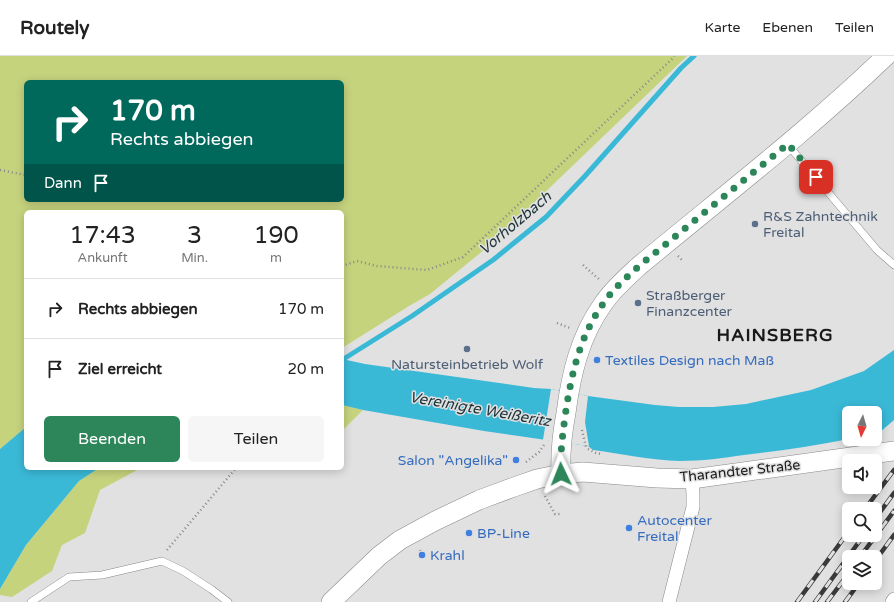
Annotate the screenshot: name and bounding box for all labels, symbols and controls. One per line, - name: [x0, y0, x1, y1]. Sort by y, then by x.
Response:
- text: Routely: [20, 17, 89, 39]
- text: Karte: [705, 19, 740, 36]
- text: Ebenen: [762, 19, 813, 36]
- text: Teilen: [835, 19, 874, 36]
- text: 170 m: [110, 94, 196, 128]
- icon: right: [44, 96, 96, 148]
- text: Rechts abbiegen: [110, 128, 254, 150]
- pin: [799, 160, 833, 194]
- icon: arrive: [805, 166, 827, 188]
- icon: arrive: [90, 172, 112, 194]
- text: Dann: [44, 174, 82, 192]
- water label: Vorholzbach: [475, 187, 556, 258]
- place label: R&S Zahntechnik Freital: [763, 208, 878, 241]
- marker: R&S Zahntechnik Freital: [750, 219, 760, 229]
- text: 17:43: [69, 221, 136, 250]
- text: 3: [187, 221, 202, 250]
- text: 190: [253, 221, 299, 250]
- text: Ankunft: [78, 250, 128, 266]
- text: Min.: [181, 250, 208, 266]
- text: m: [270, 250, 282, 266]
- place label: Straßberger Finanzcenter: [646, 287, 733, 320]
- icon: right: [44, 298, 66, 320]
- marker: Straßberger Finanzcenter: [633, 298, 643, 308]
- text: Rechts abbiegen: [78, 300, 198, 318]
- text: 170 m: [278, 300, 324, 318]
- district label: HAINSBERG: [716, 324, 834, 346]
- marker: Natursteinbetrieb Wolf: [462, 344, 472, 354]
- place label: Textiles Design nach Maß: [605, 352, 774, 369]
- marker: Textiles Design nach Maß: [592, 355, 602, 365]
- place label: Natursteinbetrieb Wolf: [391, 356, 544, 373]
- icon: arrive: [44, 358, 66, 380]
- text: Ziel erreicht: [78, 360, 162, 378]
- text: 20 m: [287, 360, 324, 378]
- water label: Vereinigte Weißeritz: [408, 388, 554, 431]
- north arrow: [842, 406, 882, 446]
- map controls: [842, 406, 882, 590]
- button: Beenden: [44, 416, 180, 462]
- button: Teilen: [188, 416, 324, 462]
- place label: Salon "Angelika": [398, 452, 508, 469]
- position arrow: [540, 453, 582, 495]
- button: sound: [842, 454, 882, 494]
- marker: Salon "Angelika": [511, 455, 521, 465]
- street label: Tharandter Straße: [679, 456, 801, 486]
- button: search: [842, 502, 882, 542]
- place label: Autocenter Freital: [637, 512, 712, 545]
- marker: Autocenter Freital: [624, 523, 634, 533]
- place label: BP-Line: [477, 525, 530, 542]
- marker: BP-Line: [464, 528, 474, 538]
- place label: Krahl: [430, 547, 465, 564]
- marker: Krahl: [417, 550, 427, 560]
- button: layers: [842, 550, 882, 590]

